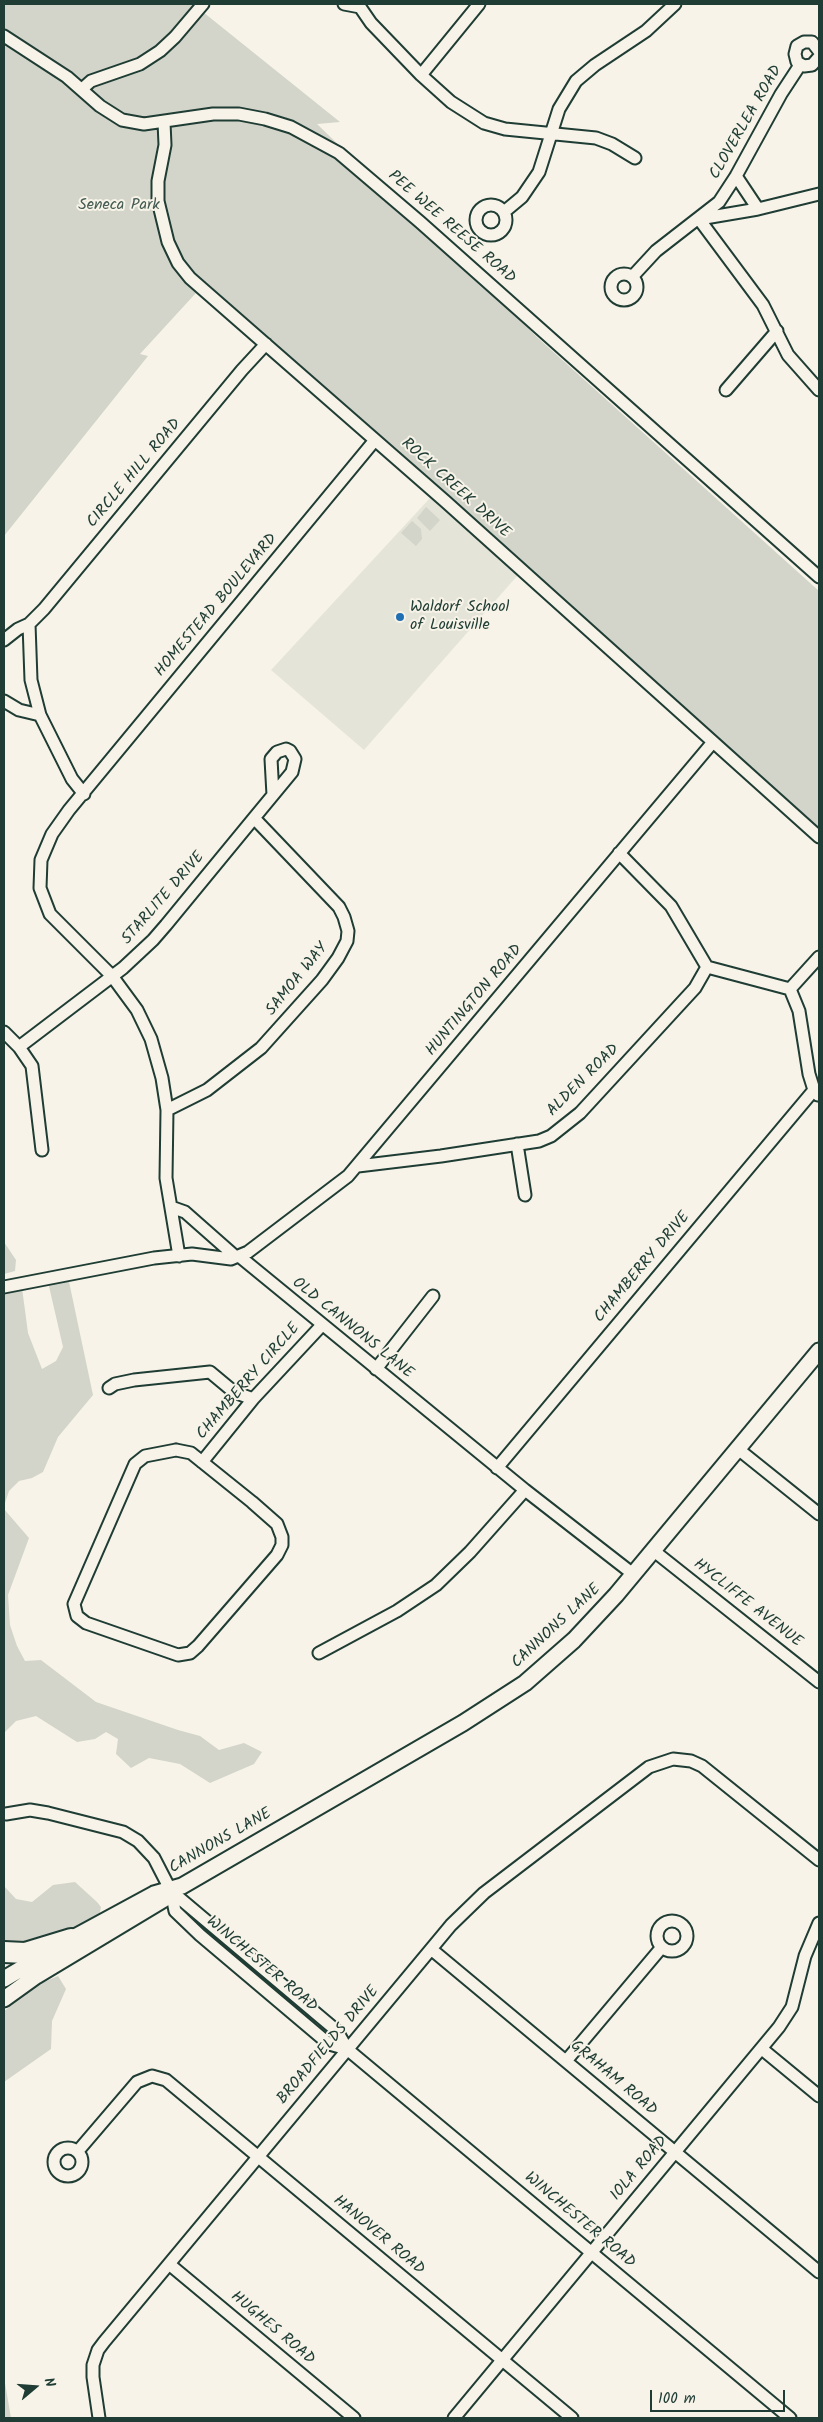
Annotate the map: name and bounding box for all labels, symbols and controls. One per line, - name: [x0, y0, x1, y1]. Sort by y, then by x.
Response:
- street label: CLOVERLEA ROAD: [706, 62, 788, 184]
- street label: PEE WEE REESE ROAD: [383, 167, 519, 289]
- park label: Seneca Park: [78, 196, 160, 216]
- street label: CIRCLE HILL ROAD: [84, 415, 186, 533]
- street label: ROCK CREEK DRIVE: [396, 435, 514, 543]
- street label: HOMESTEAD BOULEVARD: [151, 531, 283, 681]
- place label: Waldorf School of Louisville: [410, 598, 510, 636]
- marker: Waldorf School of Louisville: [394, 611, 406, 623]
- street label: STARLITE DRIVE: [118, 849, 210, 949]
- street label: SAMOA WAY: [263, 940, 333, 1020]
- street label: HUNTINGTON ROAD: [423, 941, 527, 1061]
- street label: ALDEN ROAD: [544, 1041, 624, 1121]
- street label: CHAMBERRY DRIVE: [591, 1209, 695, 1327]
- street label: OLD CANNONS LANE: [287, 1274, 417, 1384]
- street label: CHAMBERRY CIRCLE: [193, 1320, 305, 1444]
- street label: HYCLIFFE AVENUE: [689, 1555, 805, 1653]
- street label: CANNONS LANE: [508, 1581, 606, 1673]
- street label: CANNONS LANE: [166, 1805, 276, 1879]
- street label: WINCHESTER ROAD: [201, 1913, 321, 2017]
- street label: BROADFIELDS DRIVE: [274, 1983, 384, 2109]
- street label: GRAHAM ROAD: [566, 2037, 660, 2121]
- street label: IOLA ROAD: [607, 2133, 673, 2205]
- street label: WINCHESTER ROAD: [519, 2169, 639, 2273]
- street label: HANOVER ROAD: [328, 2192, 428, 2280]
- street label: HUGHES ROAD: [226, 2288, 318, 2370]
- north arrow: [10, 2362, 60, 2412]
- text: N: [37, 2375, 61, 2390]
- scale bar: [653, 2380, 788, 2412]
- text: 100 m: [658, 2387, 696, 2411]

